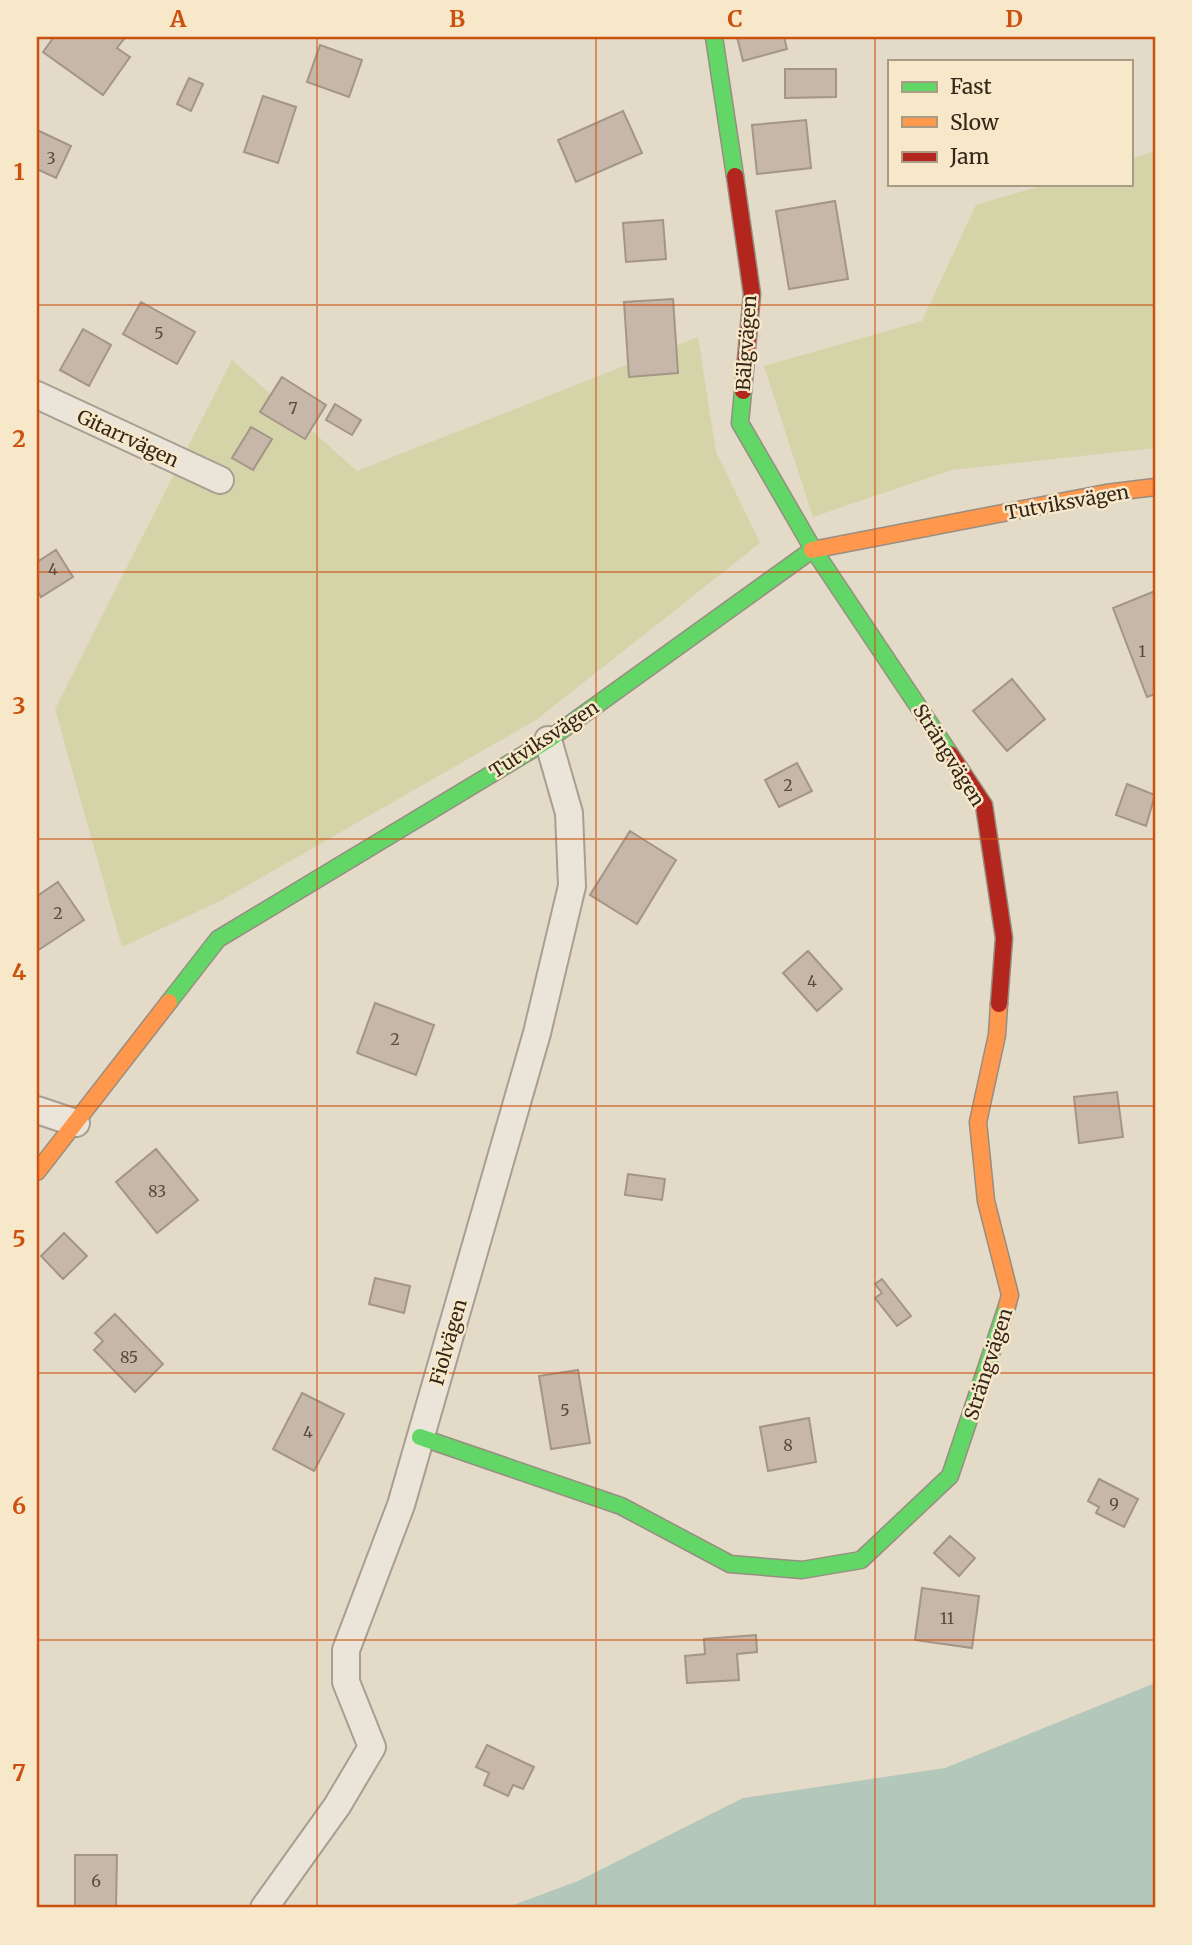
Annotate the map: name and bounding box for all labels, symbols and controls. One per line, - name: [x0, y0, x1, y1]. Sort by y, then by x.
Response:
- text: A: [169, 4, 187, 33]
- text: B: [449, 4, 465, 33]
- text: C: [727, 4, 743, 33]
- text: D: [1005, 4, 1023, 33]
- legend: [888, 60, 1132, 186]
- text: Fast: [950, 73, 992, 100]
- text: Slow: [950, 109, 999, 136]
- text: Jam: [949, 143, 989, 170]
- house number: 3: [46, 148, 56, 168]
- text: 1: [14, 157, 25, 186]
- street label: Bälgvägen: [731, 294, 761, 392]
- house number: 5: [154, 323, 164, 343]
- house number: 7: [288, 398, 298, 418]
- street label: Gitarrvägen: [73, 404, 183, 472]
- text: 2: [12, 424, 26, 453]
- street label: Tutviksvägen: [1003, 479, 1131, 525]
- house number: 4: [48, 559, 58, 579]
- house number: 1: [1138, 641, 1146, 661]
- text: 3: [12, 691, 26, 720]
- street label: Tutviksvägen: [485, 695, 603, 783]
- street label: Strängvägen: [908, 699, 990, 811]
- house number: 2: [783, 775, 793, 795]
- house number: 2: [53, 903, 63, 923]
- text: 4: [12, 957, 27, 986]
- house number: 4: [807, 971, 817, 991]
- house number: 2: [390, 1029, 400, 1049]
- house number: 83: [148, 1181, 166, 1201]
- text: 5: [12, 1224, 26, 1253]
- street label: Fiolvägen: [424, 1296, 472, 1388]
- street label: Strängvägen: [959, 1305, 1017, 1423]
- house number: 85: [120, 1347, 138, 1367]
- house number: 5: [560, 1400, 570, 1420]
- house number: 4: [303, 1422, 313, 1442]
- house number: 8: [783, 1435, 793, 1455]
- text: 6: [12, 1491, 26, 1520]
- house number: 9: [1109, 1494, 1119, 1514]
- house number: 11: [940, 1608, 954, 1628]
- text: 7: [12, 1758, 26, 1787]
- house number: 6: [91, 1871, 101, 1891]

